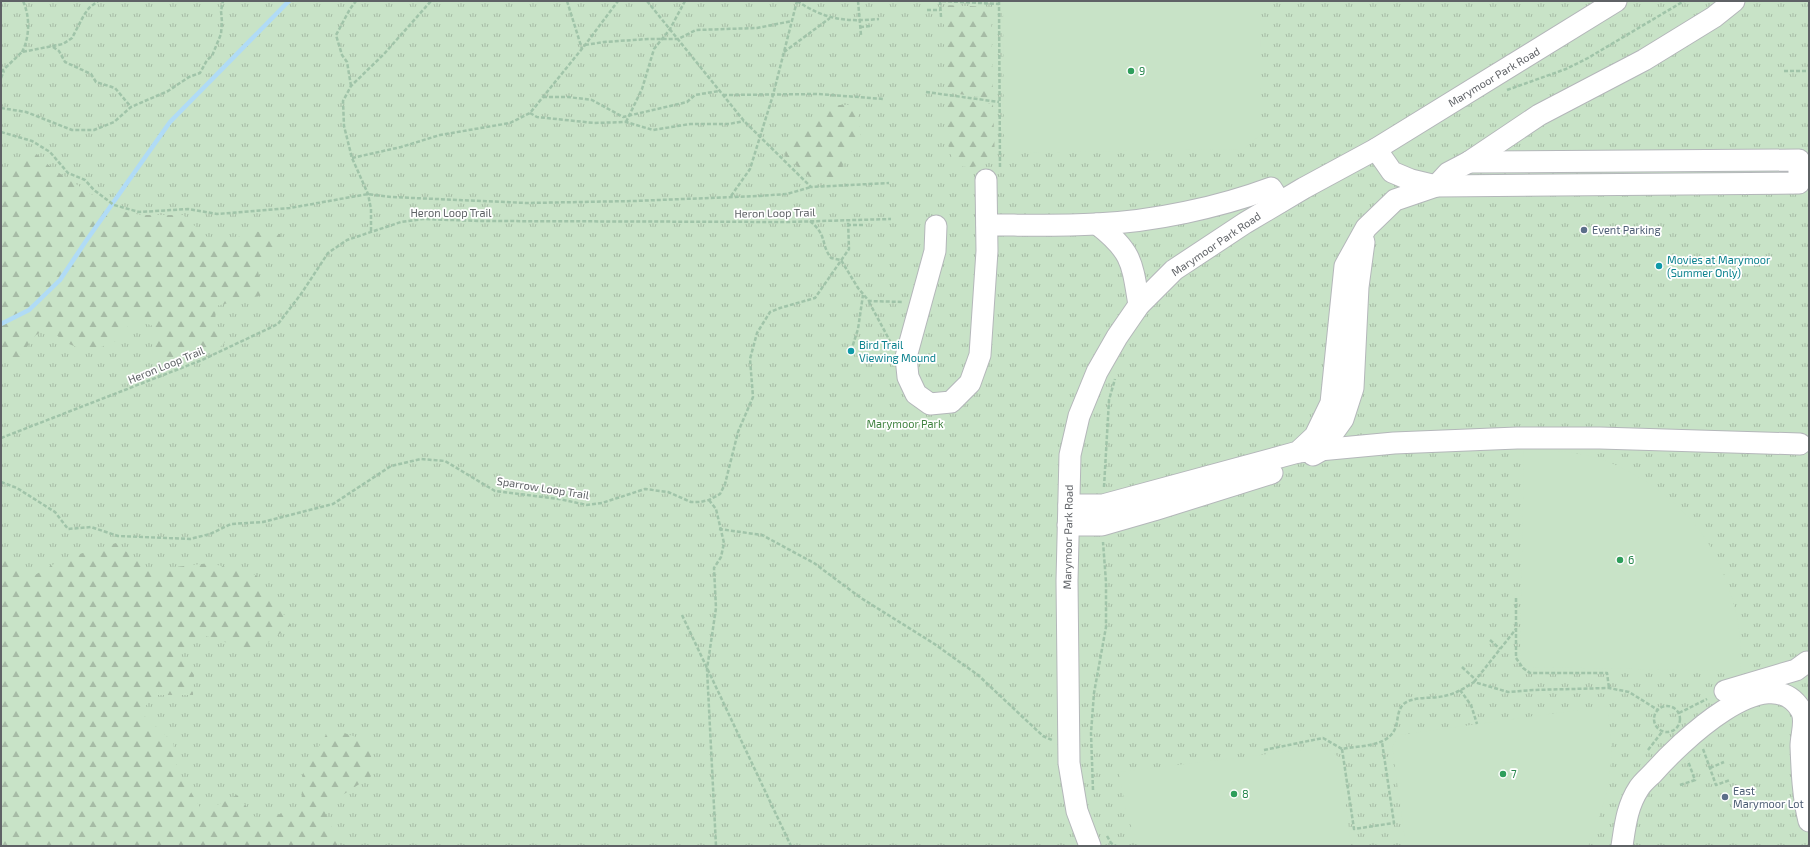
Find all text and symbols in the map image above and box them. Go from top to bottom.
street label: Marymoor Park Road [1445,44,1542,109]
place label: 9 [1139,64,1145,77]
marker: 9 [1126,66,1136,76]
street label: Heron Loop Trail [734,205,816,220]
street label: Heron Loop Trail [410,206,492,219]
street label: Marymoor Park Road [1169,209,1263,278]
place label: Event Parking [1592,223,1661,236]
marker: Event Parking [1579,225,1589,235]
place label: Movies at Marymoor (Summer Only) [1667,253,1771,279]
marker: Movies at Marymoor (Summer Only) [1654,261,1664,271]
place label: Bird Trail Viewing Mound [859,338,936,364]
street label: Heron Loop Trail [126,343,207,386]
marker: Bird Trail Viewing Mound [846,346,856,356]
park label: Marymoor Park [866,417,944,430]
street label: Sparrow Loop Trail [496,474,591,501]
street label: Marymoor Park Road [1060,484,1075,590]
place label: 6 [1628,553,1634,566]
marker: 6 [1615,555,1625,565]
place label: 7 [1511,767,1517,780]
marker: 7 [1498,769,1508,779]
place label: East Marymoor Lot [1733,784,1804,810]
place label: 8 [1242,787,1249,800]
marker: 8 [1229,789,1239,799]
marker: East Marymoor Lot [1720,792,1730,802]

